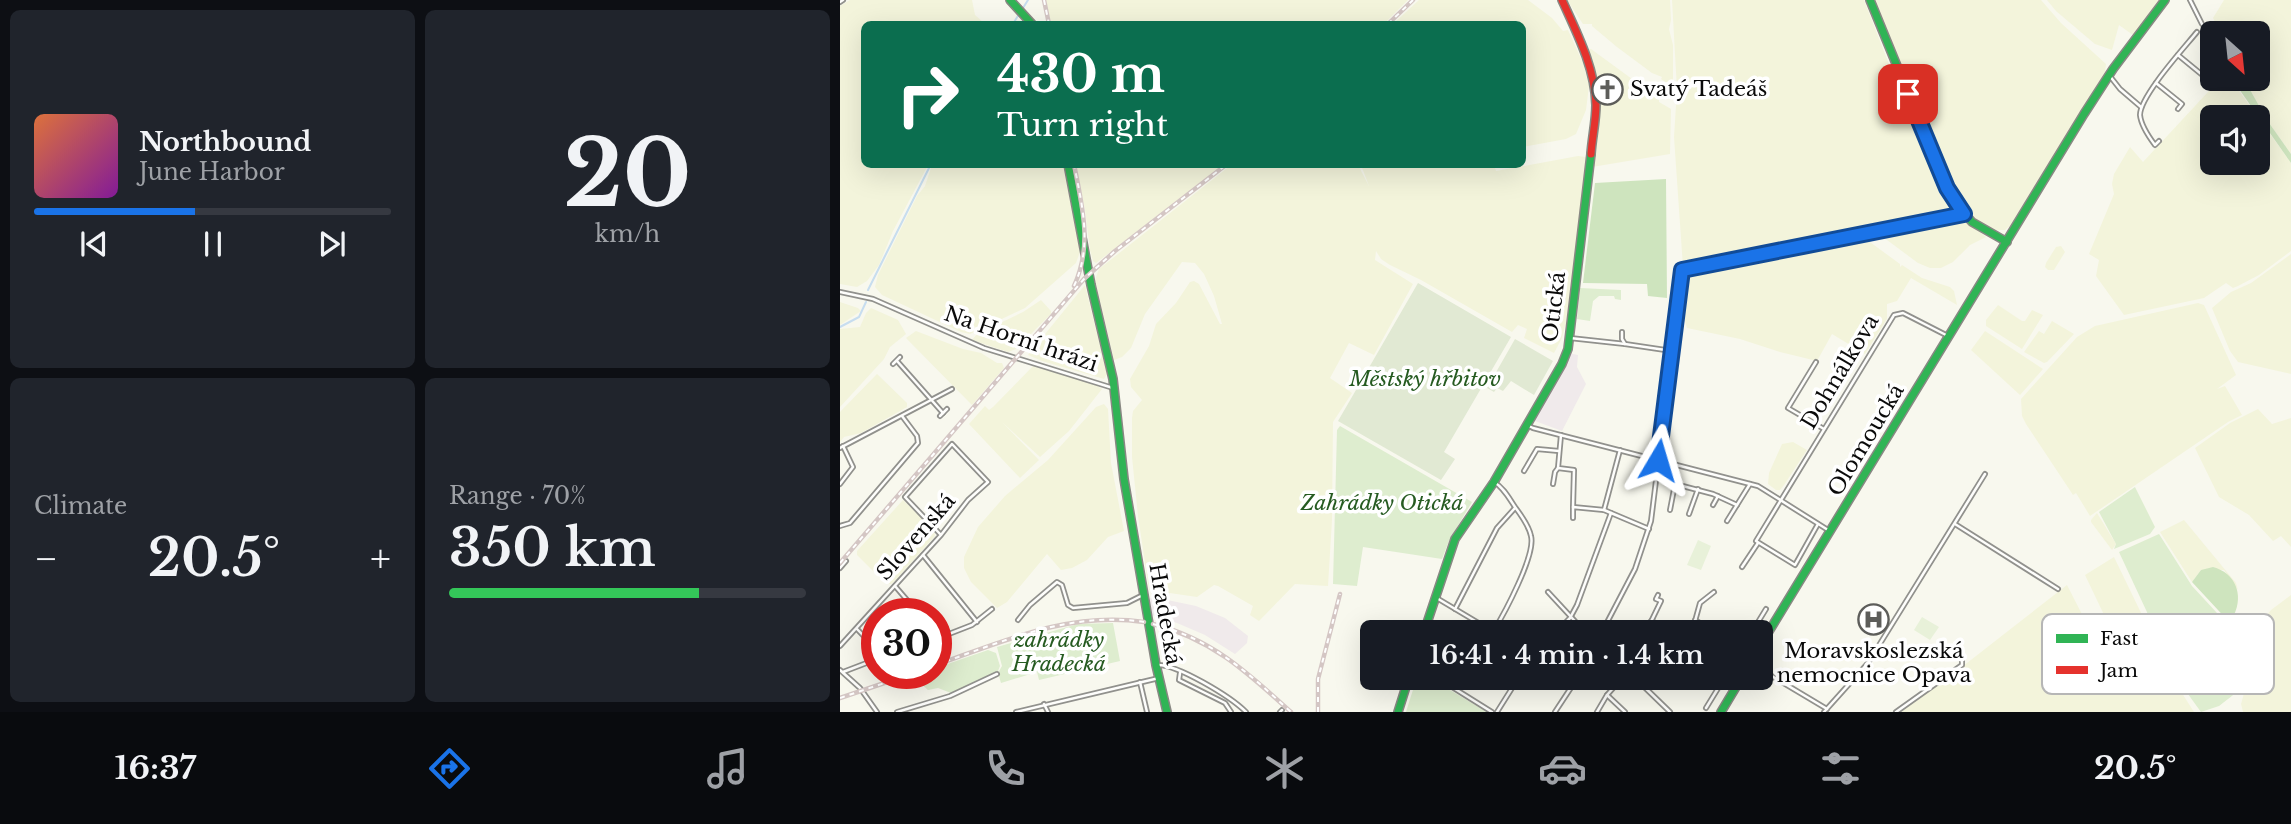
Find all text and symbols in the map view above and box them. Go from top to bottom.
north arrow [2200,21,2270,91]
map controls [2200,21,2270,175]
text: 430 m [997,44,1165,105]
icon: right [882,49,973,140]
pin [1878,64,1938,124]
church icon: Svatý Tadeáš [1590,72,1624,106]
icon: arrive [1889,75,1927,113]
place label: Svatý Tadeáš [1630,76,1767,102]
text: Turn right [997,105,1168,145]
button: sound [2200,105,2270,175]
text: 20 [564,118,691,231]
text: Northbound [139,126,311,158]
text: June Harbor [139,158,285,186]
text: km/h [595,220,660,248]
icon: previous [75,225,113,263]
icon: pause [194,225,232,263]
icon: next [313,225,351,263]
street label: Otická [1537,270,1571,344]
street label: Na Horní hrázi [941,301,1101,377]
street label: Dohnálkova [1796,310,1885,434]
park label: Městský hřbitov [1348,366,1501,392]
street label: Olomoucká [1822,379,1910,501]
position arrow [1621,423,1695,497]
text: Range · 70% [449,482,586,510]
street label: Slovenská [871,488,961,586]
park label: Zahrádky Otická [1299,490,1464,516]
text: Climate [34,492,127,520]
text: 350 km [449,516,656,580]
text: 20.5° [148,526,280,590]
text: − [34,535,58,582]
text: + [370,535,391,582]
street label: Hradecká [1143,561,1187,667]
speed limit sign: 30 [861,598,952,689]
hospital icon: Moravskoslezská nemocnice Opava [1857,602,1891,636]
legend [2042,614,2274,694]
park label: zahrádky Hradecká [1011,627,1106,677]
text: Fast [2100,627,2139,650]
place label: Moravskoslezská nemocnice Opava [1777,638,1972,688]
text: 16:41 · 4 min · 1.4 km [1429,639,1704,671]
text: Jam [2097,659,2138,682]
icon: directions [425,744,474,793]
icon: music [703,744,752,793]
icon: phone [981,744,1030,793]
icon: climate [1260,744,1309,793]
icon: car [1538,744,1587,793]
icon: filters [1816,744,1865,793]
text: 16:37 [115,748,196,788]
text: 20.5° [2094,748,2176,788]

